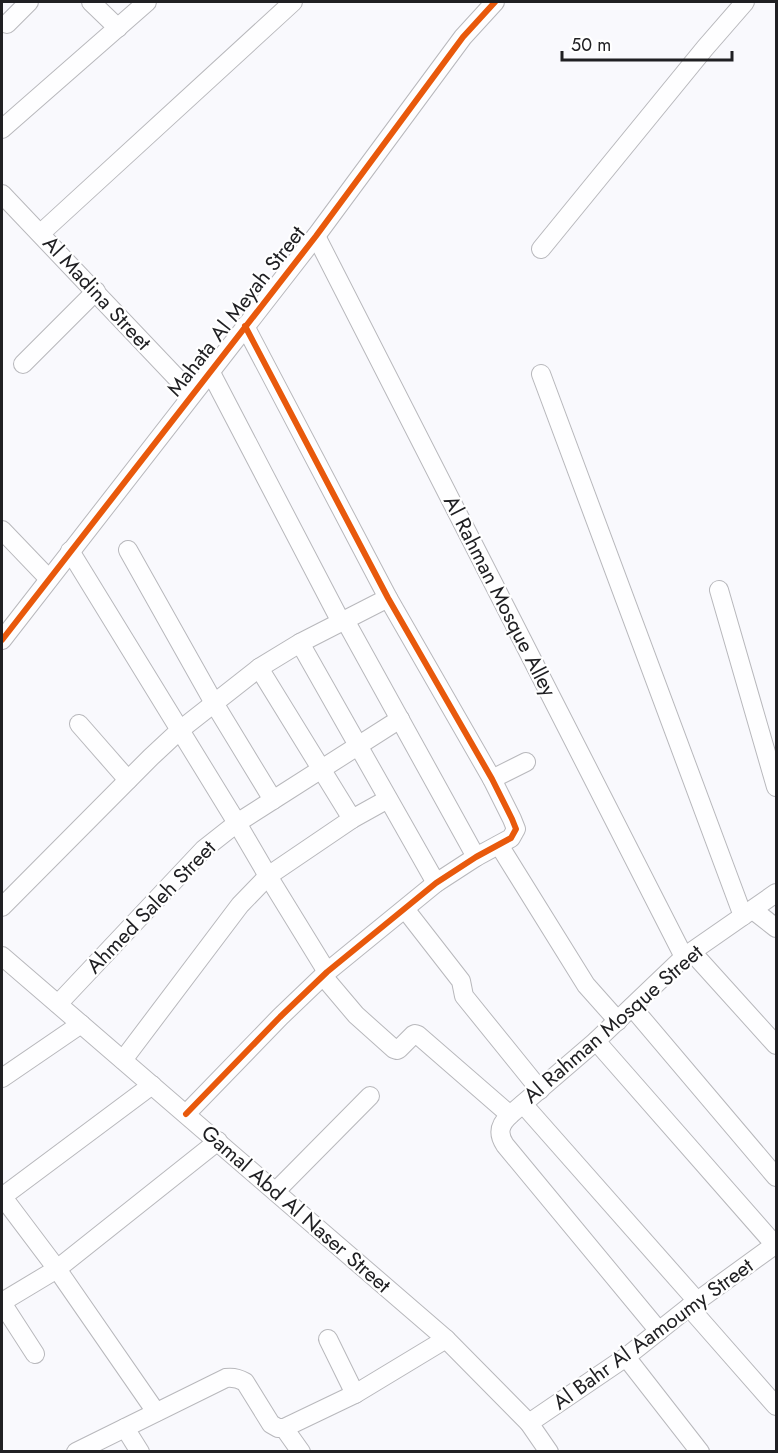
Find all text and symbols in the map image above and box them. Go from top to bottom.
scale bar [562,24,732,62]
text: 50 m [571,32,611,58]
street label: Mahata Al Meyah Street [160,219,312,403]
street label: Al Madina Street [36,229,158,357]
street label: Al Rahman Mosque Alley [436,490,564,702]
street label: Ahmed Saleh Street [79,834,223,980]
street label: Al Rahman Mosque Street [517,938,709,1110]
street label: Gamal Abd Al Naser Street [195,1118,397,1300]
street label: Al Bahr Al Aamoumy Street [547,1251,759,1417]

